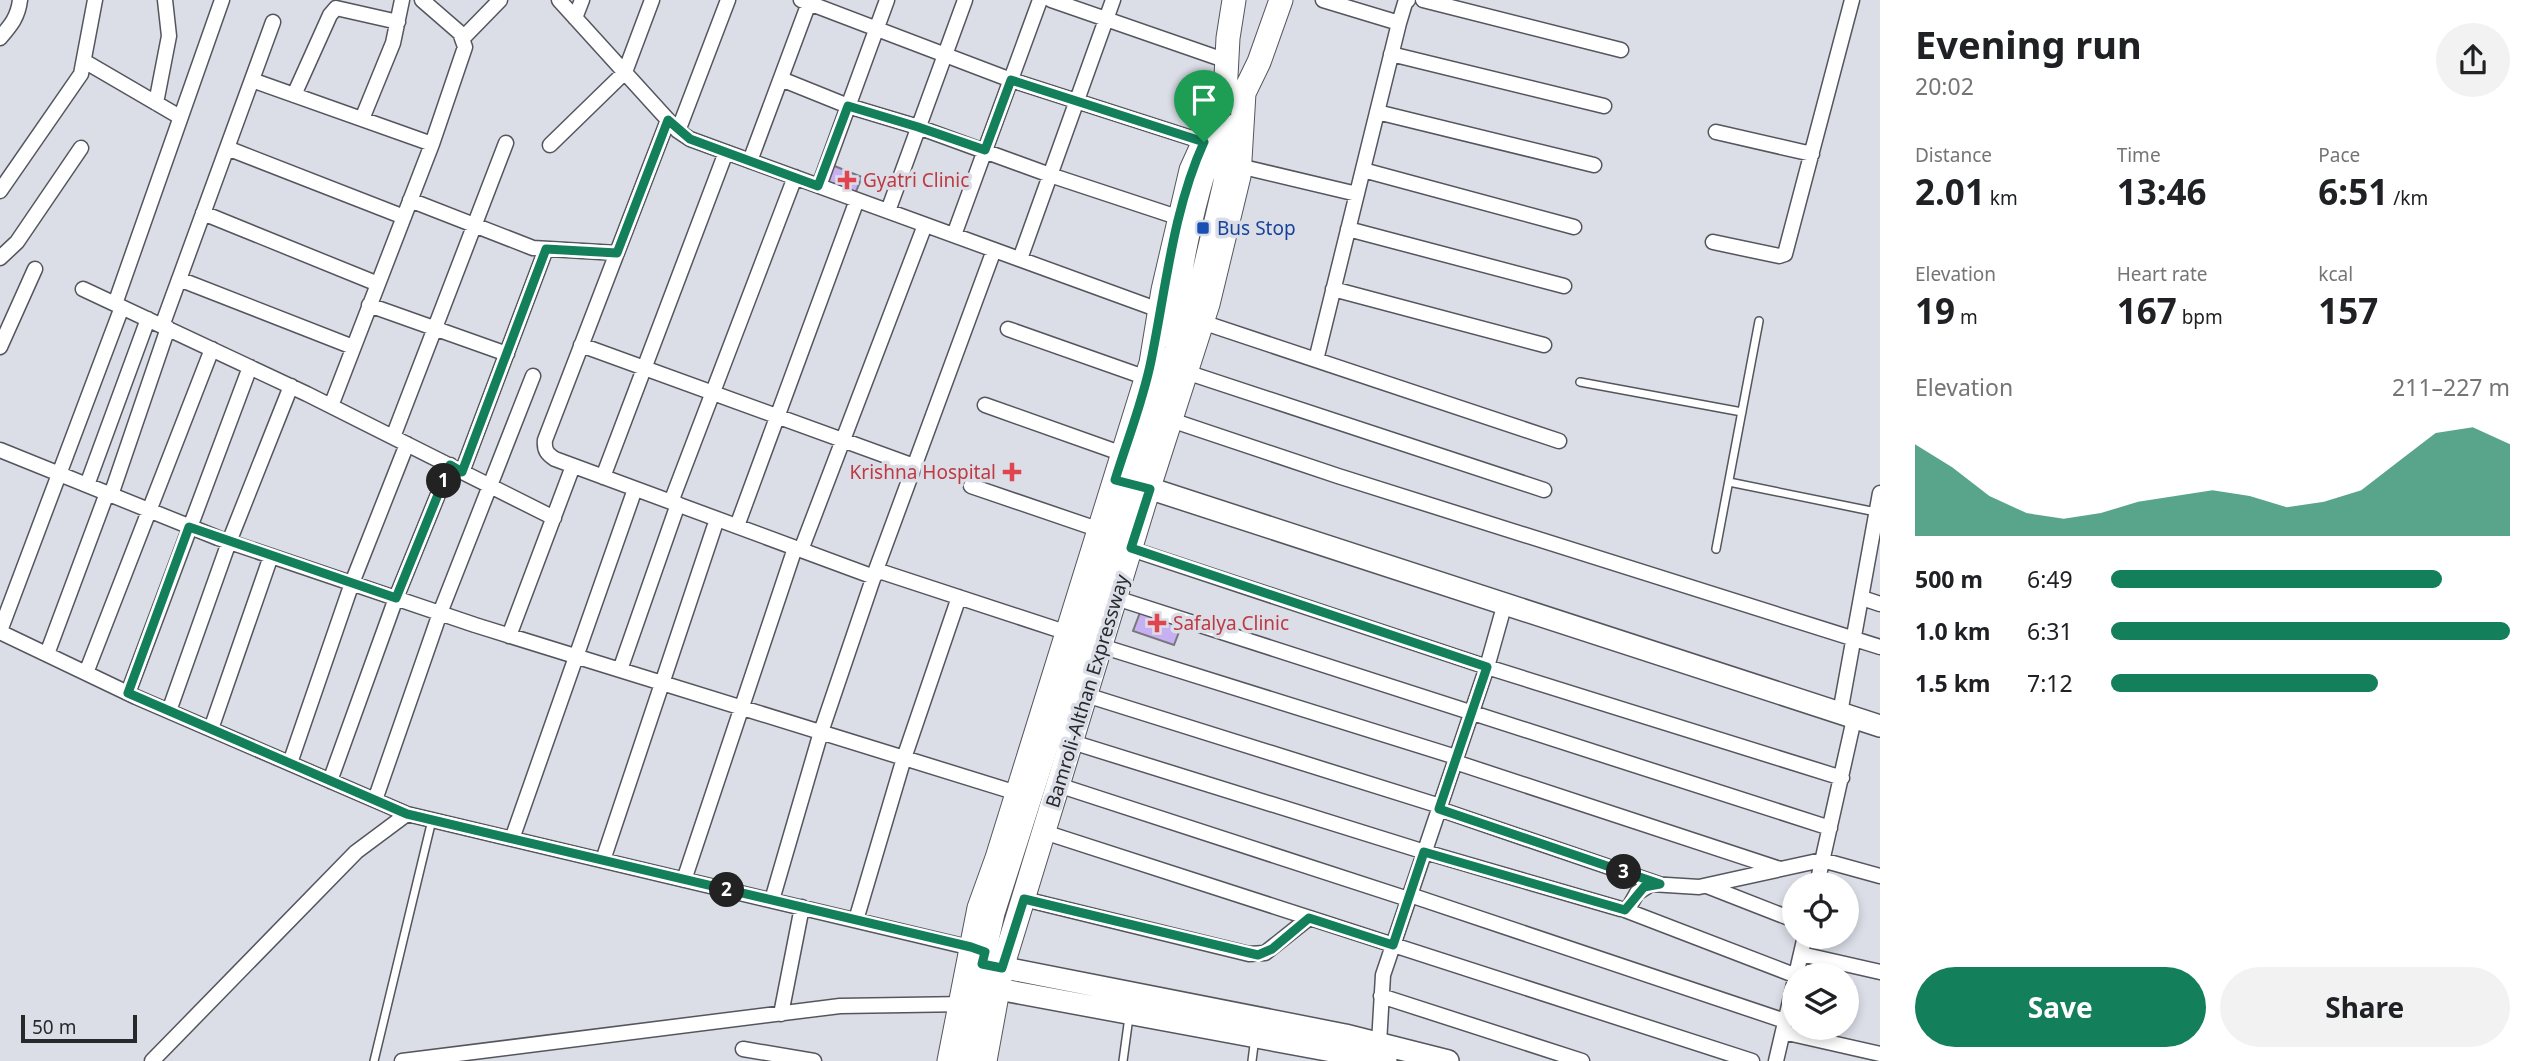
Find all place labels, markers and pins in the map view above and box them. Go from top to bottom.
pin [1174,70,1234,142]
place label: Gyatri Clinic [863,167,969,193]
marker: Gyatri Clinic [837,170,857,190]
place label: Bus Stop [1217,215,1296,241]
marker: Bus Stop [1195,220,1211,236]
place label: Krishna Hospital [850,459,996,485]
marker: Krishna Hospital [1002,462,1022,482]
pin: 1 [426,463,462,498]
place label: Safalya Clinic [1173,610,1289,636]
marker: Safalya Clinic [1147,613,1167,633]
pin: 3 [1606,854,1642,890]
pin: 2 [710,872,744,908]

